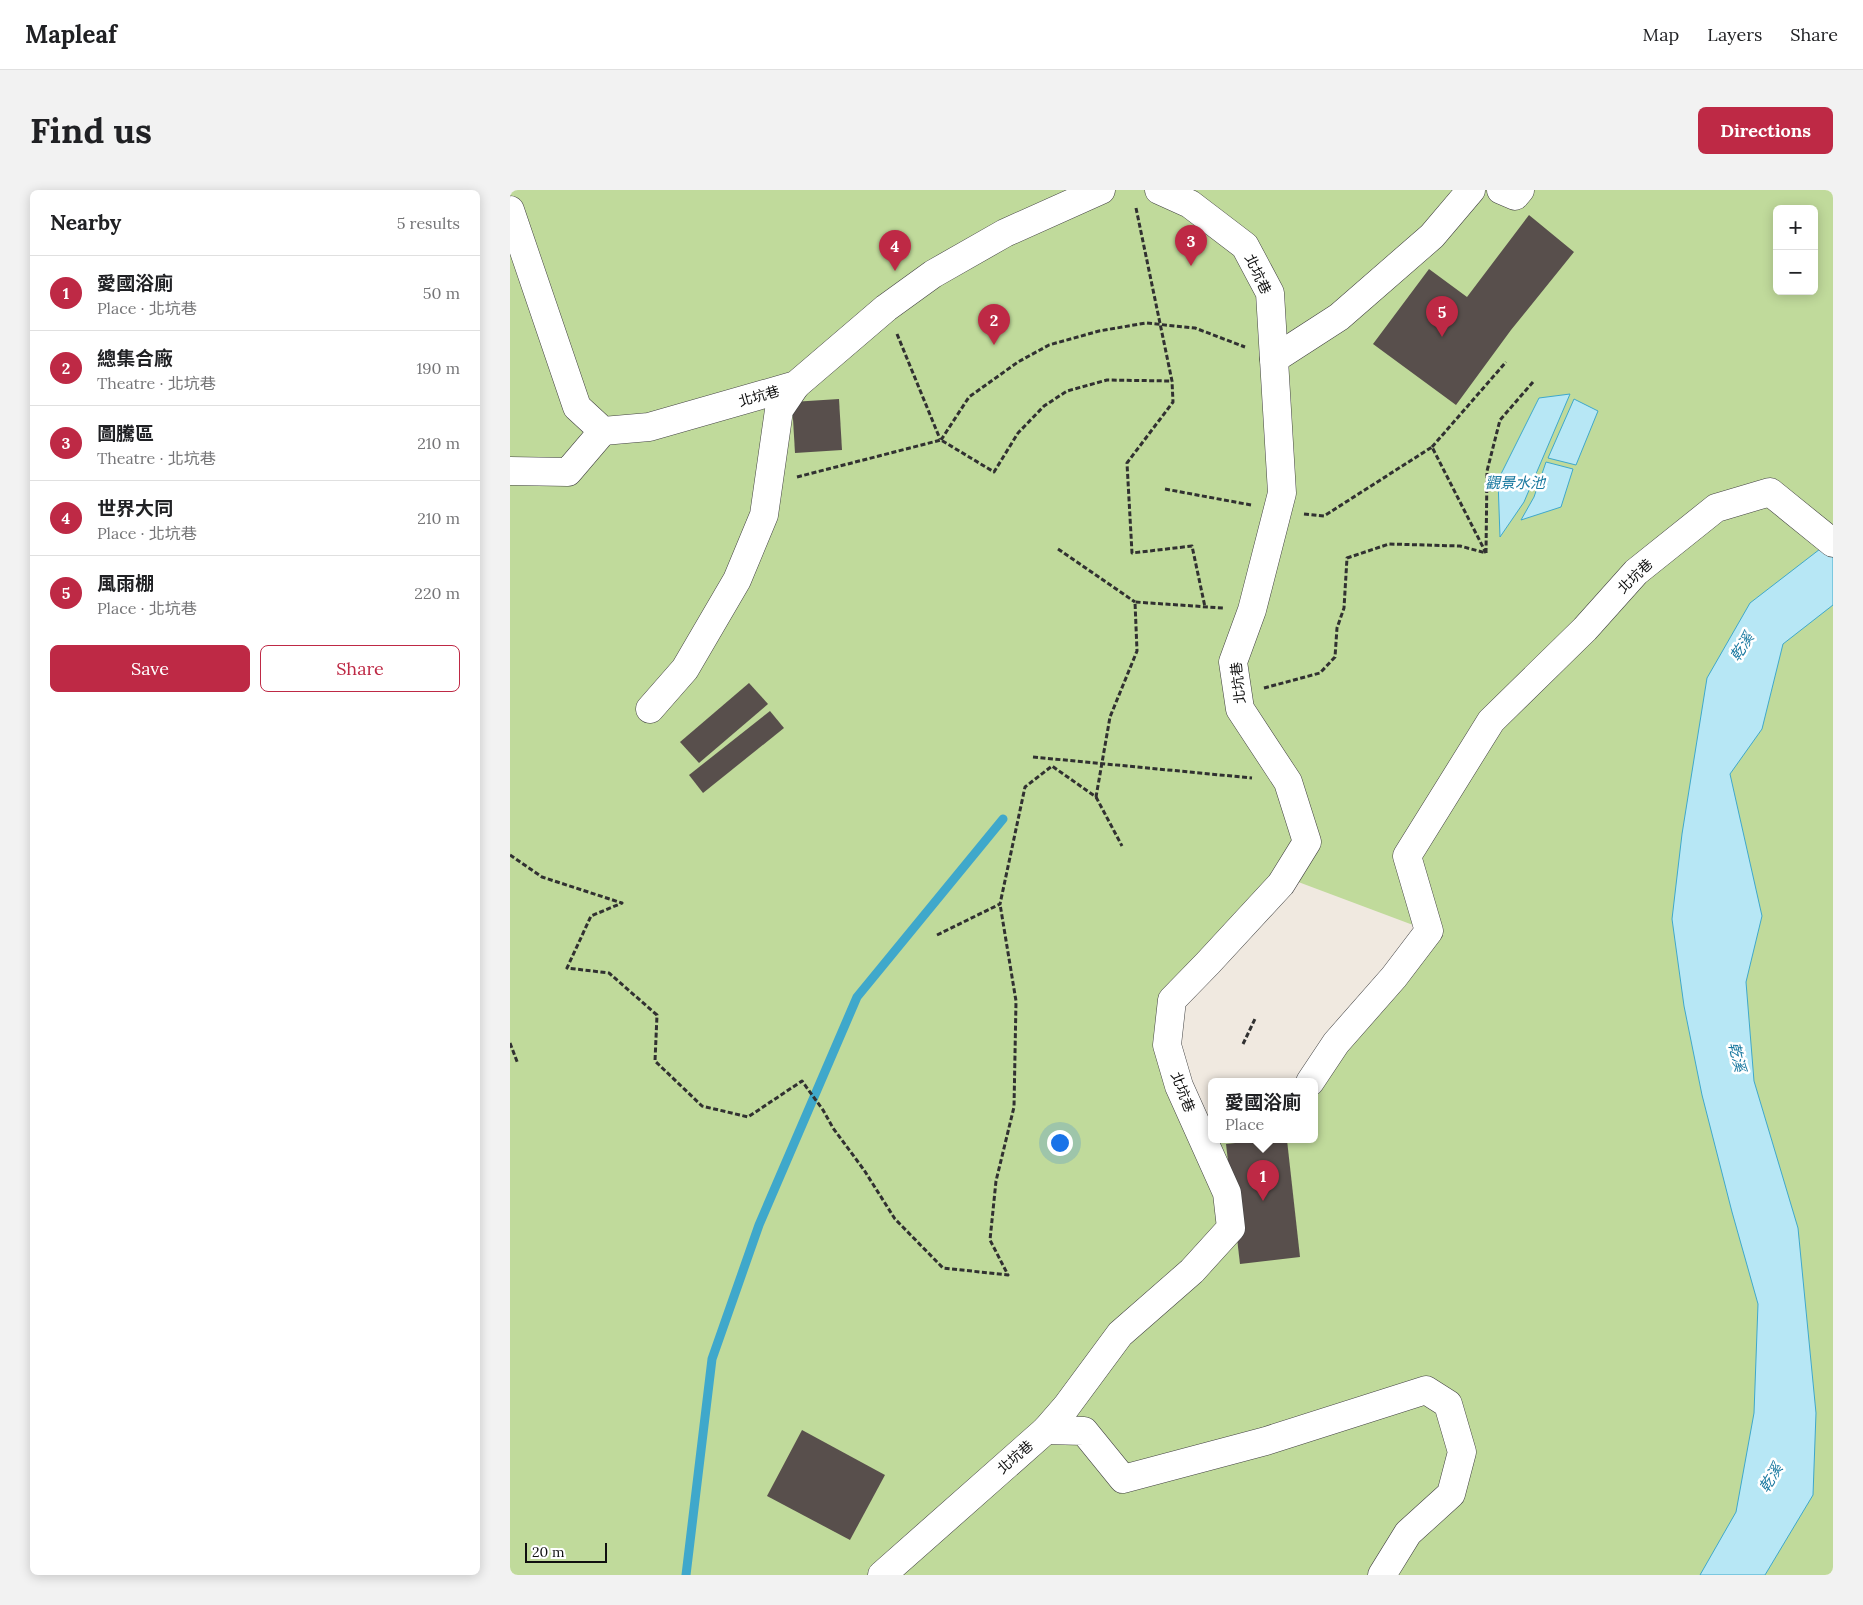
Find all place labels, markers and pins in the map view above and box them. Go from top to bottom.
pin: 3 [1175,225,1207,266]
pin: 4 [879,230,911,271]
pin: 5 [1426,296,1458,337]
pin: 2 [978,304,1010,345]
pin: 1 [1247,1160,1279,1201]

